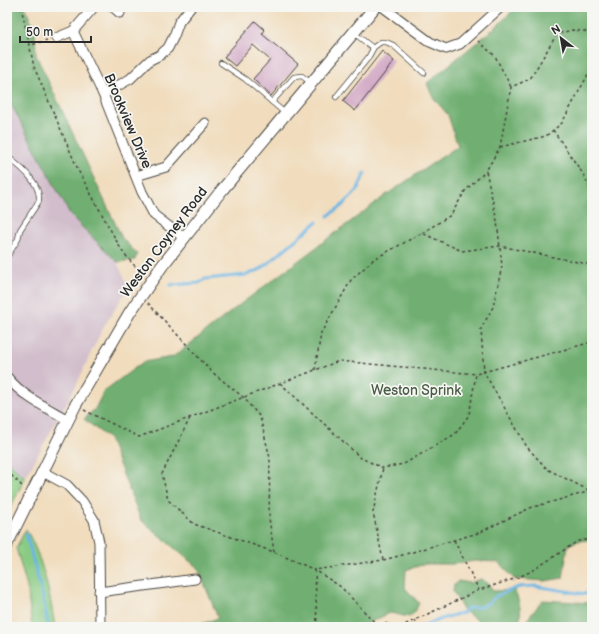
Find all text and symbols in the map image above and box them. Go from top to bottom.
scale bar [20,18,91,44]
north arrow [541,18,581,58]
text: N [549,22,563,38]
text: 50 m [26,25,53,40]
street label: Brookview Drive [100,71,156,171]
street label: Weston Coyney Road [117,183,211,301]
park label: Weston Sprink [371,382,461,399]

